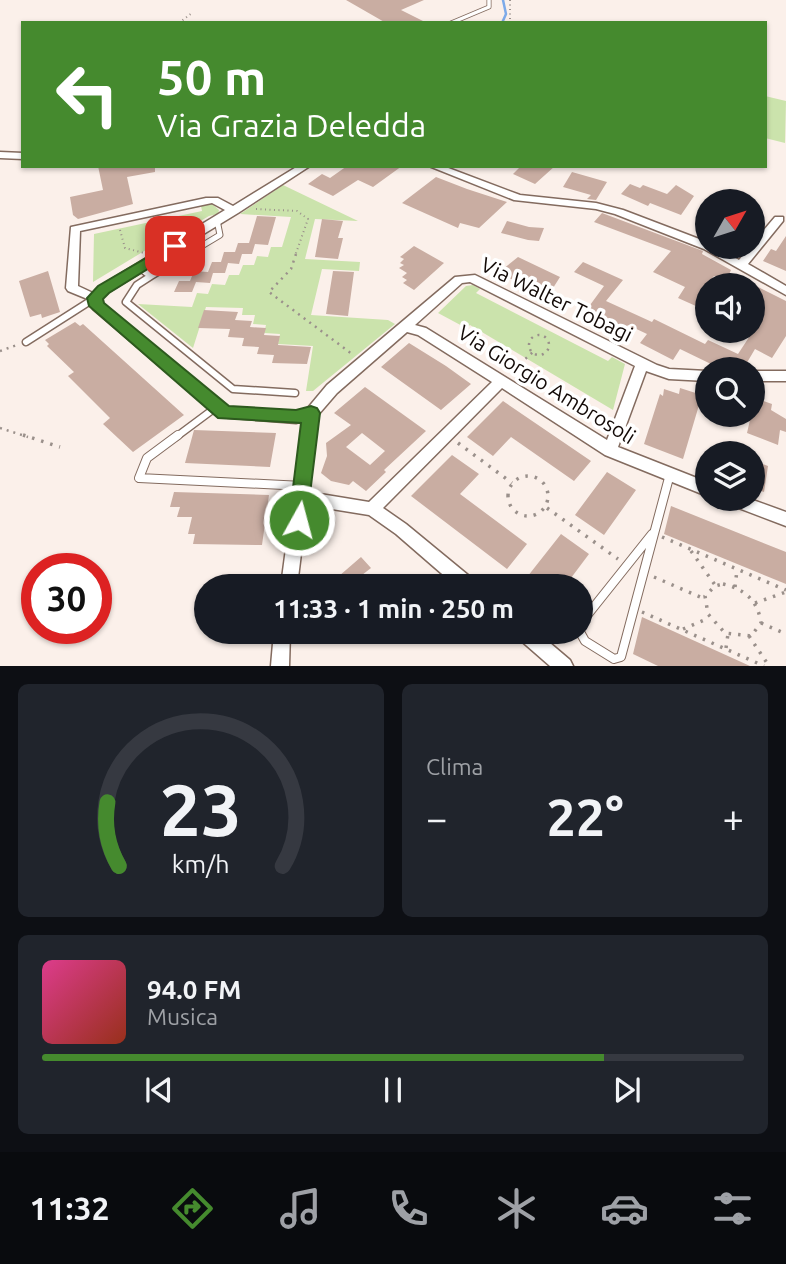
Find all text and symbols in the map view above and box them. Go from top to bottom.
icon: left [42,49,133,140]
text: 50 m [157,49,266,104]
text: Via Grazia Deledda [157,107,426,143]
north arrow [695,189,765,259]
map controls [695,189,765,511]
pin [145,216,205,276]
icon: arrive [156,227,194,265]
street label: Via Walter Tobagi [477,252,637,346]
button: sound [695,273,765,343]
street label: Via Giorgio Ambrosoli [454,320,640,448]
button: search [695,357,765,427]
button: layers [695,441,765,511]
position arrow [262,483,336,557]
speed limit sign: 30 [21,553,112,644]
text: 11:33 · 1 min · 250 m [273,594,514,623]
text: Clima [426,754,483,779]
text: 23 [160,769,242,851]
text: 22° [546,788,624,846]
text: − [426,797,447,839]
text: + [723,797,744,839]
text: km/h [172,850,230,878]
text: 94.0 FM [147,975,241,1004]
text: Musica [147,1004,218,1029]
icon: previous [140,1071,178,1109]
icon: pause [374,1071,412,1109]
icon: next [608,1071,646,1109]
icon: directions [168,1184,217,1233]
icon: music [276,1184,325,1233]
icon: phone [384,1184,433,1233]
icon: climate [492,1184,541,1233]
icon: car [600,1184,649,1233]
icon: filters [708,1184,757,1233]
text: 11:32 [29,1190,110,1226]

